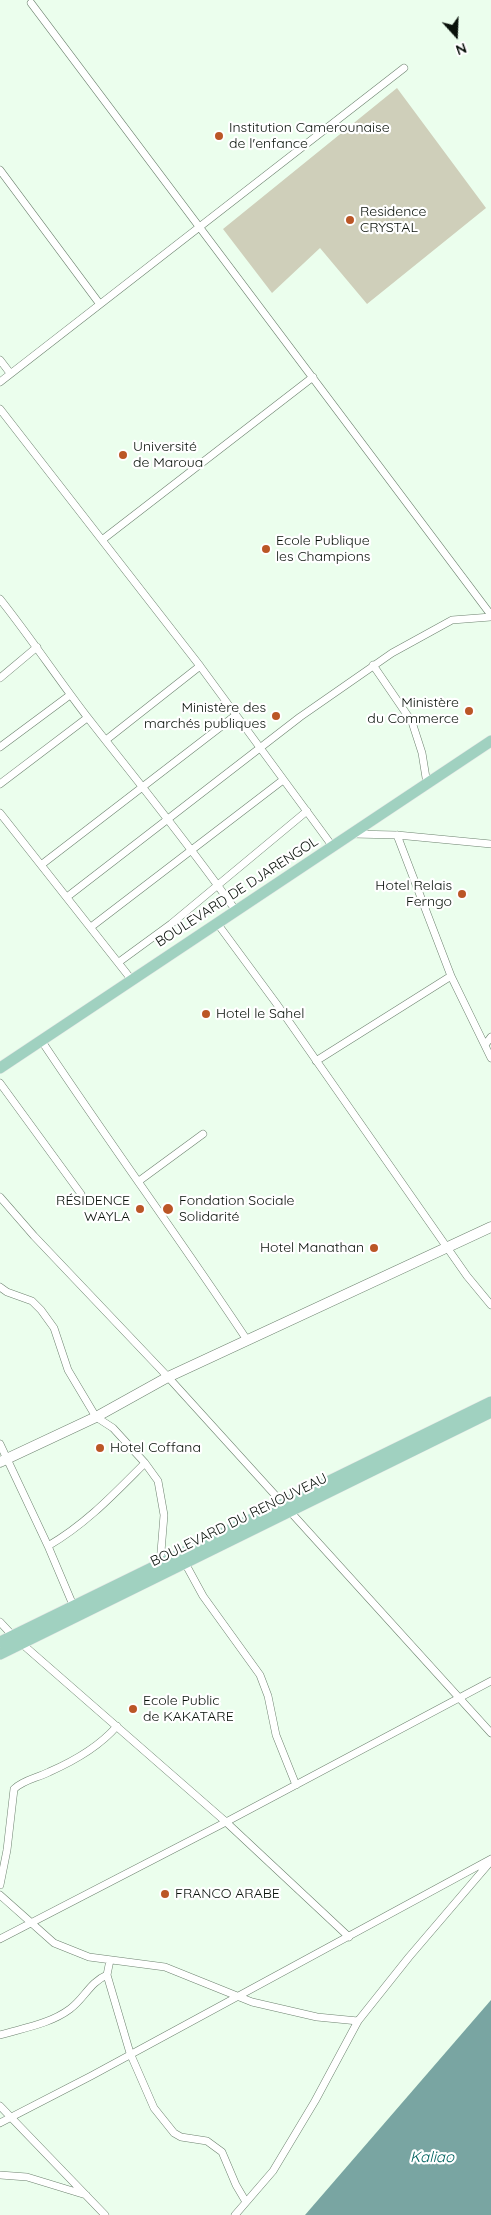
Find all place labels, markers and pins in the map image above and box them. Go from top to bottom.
place label: Institution Camerounaise de l'enfance [229,120,390,152]
marker: Institution Camerounaise de l'enfance [213,130,225,142]
place label: Residence CRYSTAL [360,204,426,236]
marker: Residence CRYSTAL [344,214,356,226]
place label: Université de Maroua [133,439,203,472]
marker: Université de Maroua [117,449,129,461]
place label: Ecole Publique les Champions [276,533,370,566]
marker: Ecole Publique les Champions [260,543,272,555]
place label: Ministère du Commerce [367,695,459,728]
place label: Ministère des marchés publiques [144,700,266,732]
marker: Ministère du Commerce [463,705,475,717]
marker: Ministère des marchés publiques [270,710,282,722]
place label: Hotel Relais Ferngo [375,878,452,910]
marker: Hotel Relais Ferngo [456,888,468,900]
place label: Hotel le Sahel [216,1006,304,1022]
marker: Hotel le Sahel [200,1008,212,1020]
place label: RÉSIDENCE WAYLA [56,1193,130,1226]
place label: Fondation Sociale Solidarité [179,1193,294,1226]
marker: Fondation Sociale Solidarité [161,1202,175,1216]
marker: RÉSIDENCE WAYLA [134,1203,146,1215]
place label: Hotel Manathan [260,1240,364,1256]
marker: Hotel Manathan [368,1242,380,1254]
place label: Hotel Coffana [110,1440,201,1456]
marker: Hotel Coffana [94,1442,106,1454]
place label: Ecole Public de KAKATARE [143,1693,234,1725]
marker: Ecole Public de KAKATARE [127,1703,139,1715]
place label: FRANCO ARABE [175,1886,280,1902]
marker: FRANCO ARABE [159,1888,171,1900]

